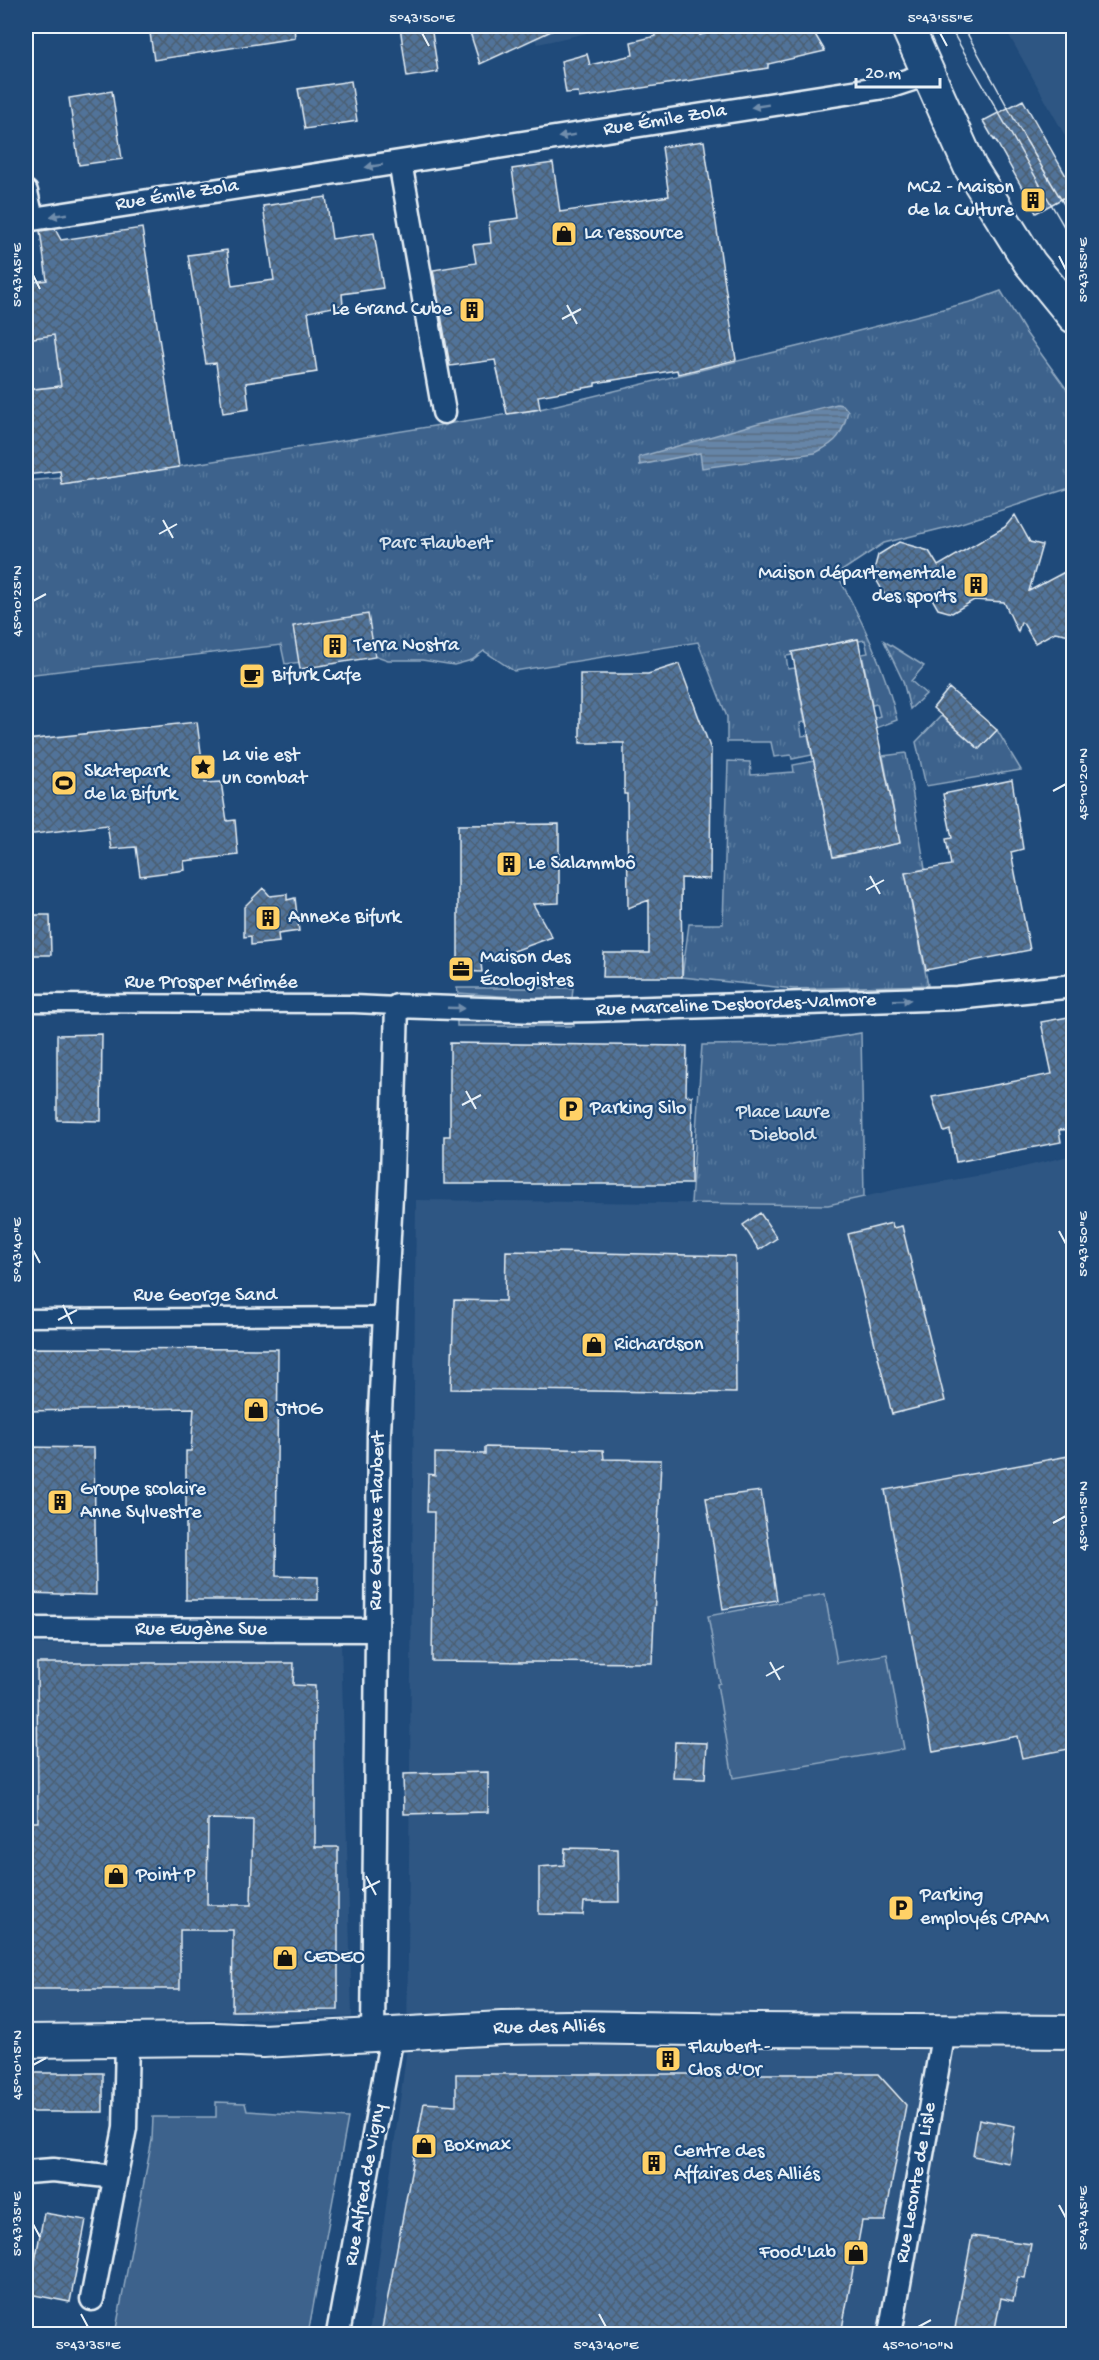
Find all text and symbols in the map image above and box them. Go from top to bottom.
text: 5°43'50"E [389,10,455,28]
text: 5°43'55"E [908,10,973,28]
scale bar [856,51,940,89]
text: 20 m [865,64,901,85]
street label: Rue Émile Zola [602,99,729,142]
one-way arrow [750,102,769,111]
one-way arrow [557,132,576,141]
one-way arrow [365,161,384,170]
street label: Rue Émile Zola [114,174,241,217]
place label: MC2 - Maison de la Culture [907,177,1015,223]
building icon: MC2 - Maison de la Culture [1018,185,1048,215]
one-way arrow [49,210,68,219]
shop icon: La ressource [549,219,579,249]
place label: La ressource [584,223,684,246]
text: 5°43'55"E [1075,237,1093,302]
text: 5°43'45"E [9,242,27,307]
building icon: Le Grand Cube [457,295,487,325]
place label: Le Grand Cube [332,299,453,322]
park label: Parc Flaubert [379,533,494,556]
place label: Maison départementale des sports [758,563,957,609]
text: 45°10'25"N [9,565,27,637]
building icon: Maison départementale des sports [961,570,991,600]
building icon: Terra Nostra [320,631,350,661]
place label: Terra Nostra [353,635,460,658]
cafe icon: Bifurk Cafe [237,661,267,691]
place label: Bifurk Cafe [271,665,362,688]
place label: La vie est un combat [222,745,309,791]
text: 45°10'20"N [1075,748,1093,820]
place icon: La vie est un combat [188,752,218,782]
place label: Skatepark de la Bifurk [84,761,179,807]
sports icon: Skatepark de la Bifurk [49,768,79,798]
building icon: Le Salammbô [494,849,524,879]
place label: Le Salammbô [528,853,636,876]
building icon: Annexe Bifurk [253,903,283,933]
place label: Annexe Bifurk [288,907,403,930]
place label: Maison des Écologistes [480,947,574,993]
office icon: Maison des Écologistes [446,954,476,984]
street label: Rue Prosper Mérimée [124,972,298,995]
street label: Rue Marceline Desbordes-Valmore [595,990,877,1022]
one-way arrow [893,995,912,1005]
one-way arrow [446,1003,465,1013]
parking icon: Parking Silo [556,1094,586,1124]
place label: Parking Silo [589,1098,686,1121]
park label: Place Laure Diebold [735,1102,830,1148]
text: 5°43'50"E [1075,1211,1093,1277]
text: 5°43'40"E [9,1217,27,1282]
street label: Rue George Sand [133,1285,279,1308]
shop icon: Richardson [579,1330,609,1360]
place label: Richardson [614,1334,704,1357]
shop icon: JHOG [241,1395,271,1425]
place label: JHOG [276,1399,324,1422]
street label: Rue Gustave Flaubert [365,1430,391,1611]
place label: Groupe scolaire Anne Sylvestre [80,1479,207,1525]
text: 45°10'15"N [1075,1481,1093,1551]
building icon: Groupe scolaire Anne Sylvestre [45,1487,75,1517]
street label: Rue Eugène Sue [135,1619,268,1642]
shop icon: Point P [101,1861,131,1891]
place label: Point P [135,1865,196,1888]
place label: Parking employés CPAM [919,1885,1049,1931]
parking icon: Parking employés CPAM [886,1893,916,1923]
shop icon: CEDEO [270,1943,300,1973]
place label: CEDEO [304,1947,365,1970]
street label: Rue des Alliés [493,2016,606,2040]
text: 45°10'15"N [9,2030,27,2100]
place label: Flaubert - Clos d'Or [687,2037,770,2083]
building icon: Flaubert - Clos d'Or [653,2044,683,2074]
street label: Rue Leconte de Lisle [892,2100,943,2265]
street label: Rue Alfred de Vigny [340,2102,392,2268]
shop icon: Boxmax [409,2131,439,2161]
place label: Boxmax [443,2135,511,2158]
place label: Centre des Affaires des Alliés [674,2141,820,2187]
building icon: Centre des Affaires des Alliés [639,2148,669,2178]
text: 5°43'45"E [1075,2185,1093,2250]
text: 5°43'35"E [9,2191,27,2256]
shop icon: Food'Lab [841,2238,871,2268]
place label: Food'Lab [758,2242,836,2265]
text: 5°43'35"E [56,2337,121,2355]
text: 5°43'40"E [574,2337,639,2355]
text: 45°10'10"N [883,2337,954,2355]

